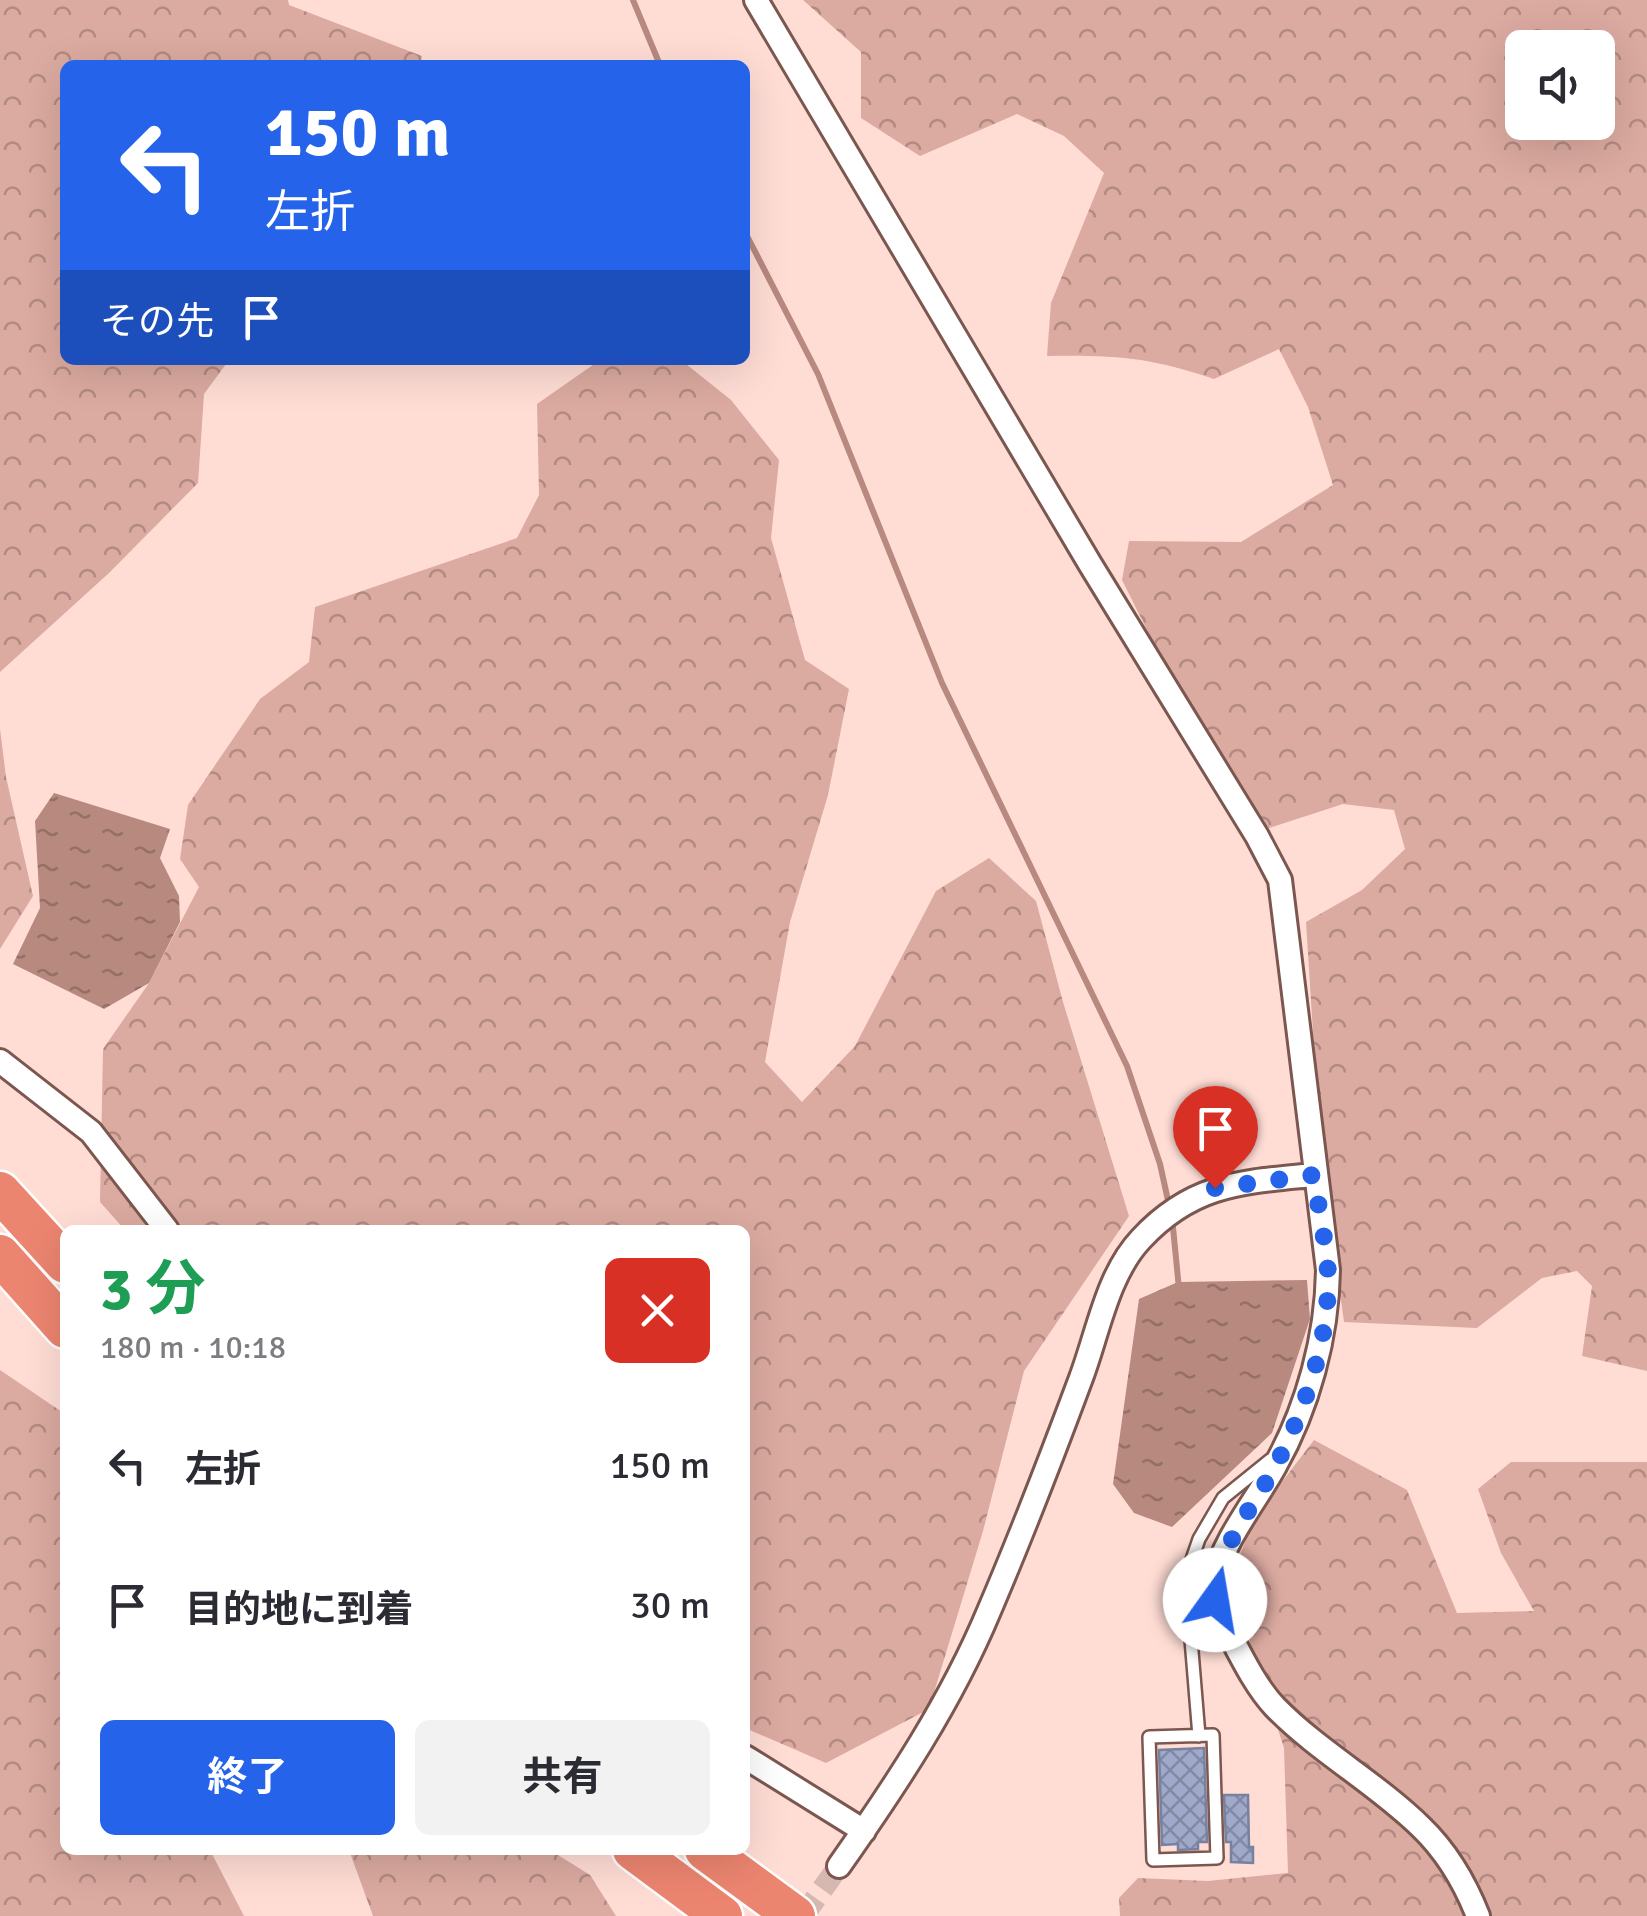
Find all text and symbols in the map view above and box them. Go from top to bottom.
map controls [1505,30,1615,140]
button: sound [1505,30,1615,140]
text: 150 m [265,89,450,175]
icon: left [100,100,230,230]
text: 左折 [265,185,355,240]
icon: arrive [234,290,289,345]
text: その先 [100,298,214,345]
pin [1173,1086,1258,1189]
icon: arrive [1188,1101,1243,1156]
text: 3 分 [100,1253,206,1327]
button: close [605,1258,710,1363]
text: 180 m · 10:18 [100,1328,286,1367]
icon: left [100,1438,155,1493]
text: 150 m [610,1442,710,1489]
text: 左折 [185,1446,261,1493]
position arrow [1163,1548,1267,1652]
icon: arrive [100,1578,155,1633]
text: 30 m [630,1582,710,1629]
text: 目的地に到着 [185,1586,413,1633]
button: 終了 [100,1720,395,1835]
button: 共有 [415,1720,710,1835]

